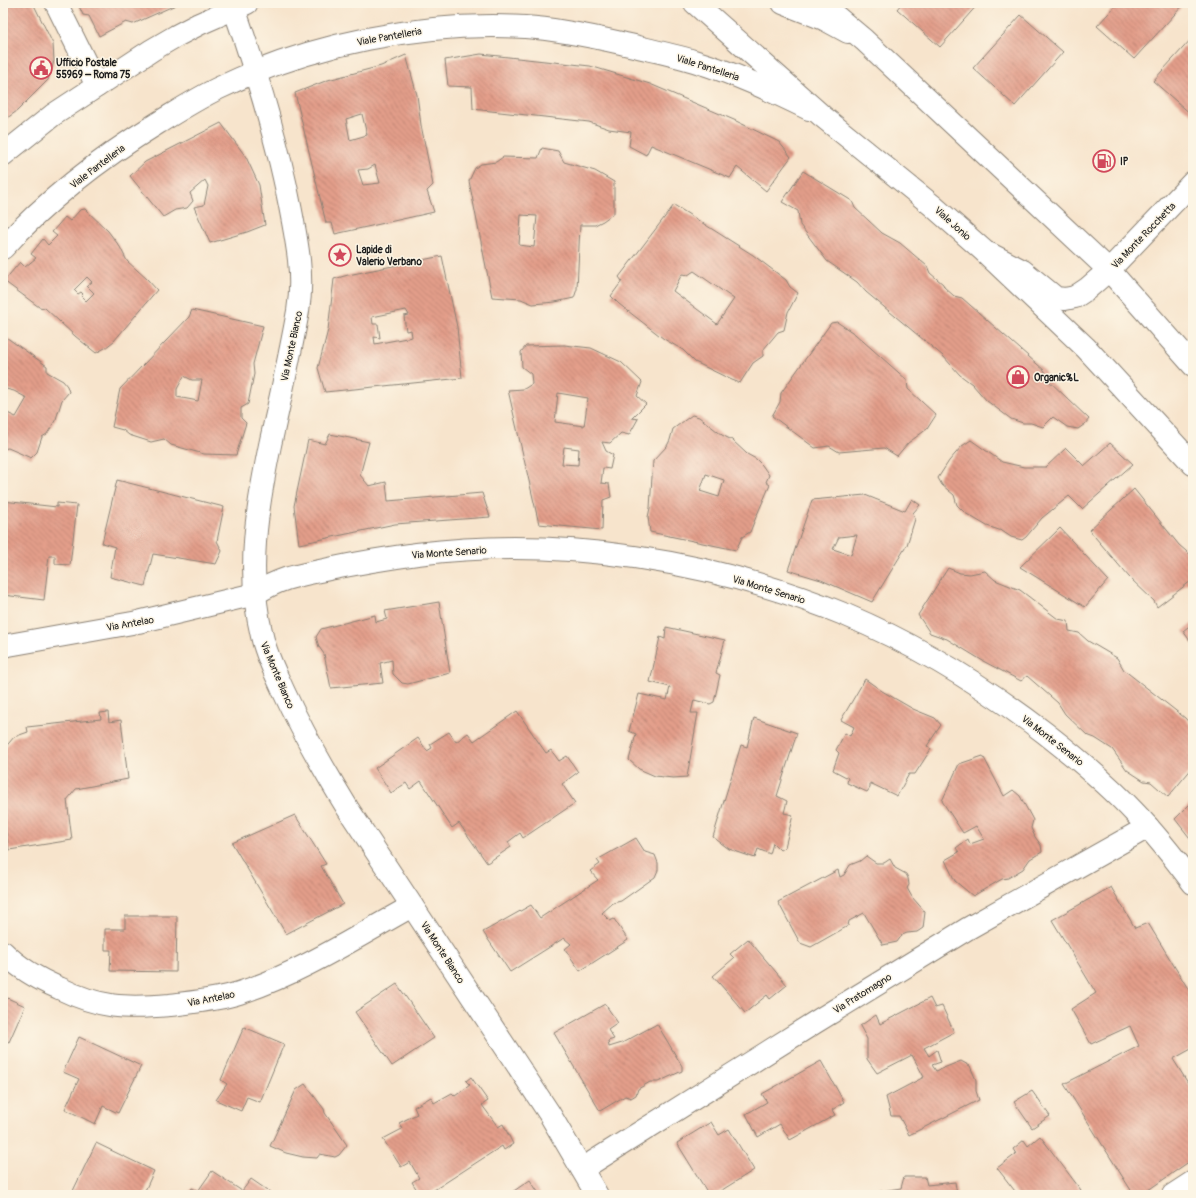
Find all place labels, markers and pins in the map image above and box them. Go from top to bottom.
public building icon: Ufficio Postale 55969 – Roma 75 [28,55,54,81]
place label: Ufficio Postale 55969 – Roma 75 [56,57,131,81]
fuel station icon: IP [1091,148,1117,174]
place label: IP [1120,156,1129,168]
place icon: Lapide di Valerio Verbano [327,242,353,268]
place label: Lapide di Valerio Verbano [356,244,422,268]
shop icon: Organic%L [1005,364,1031,390]
place label: Organic%L [1034,372,1079,384]

